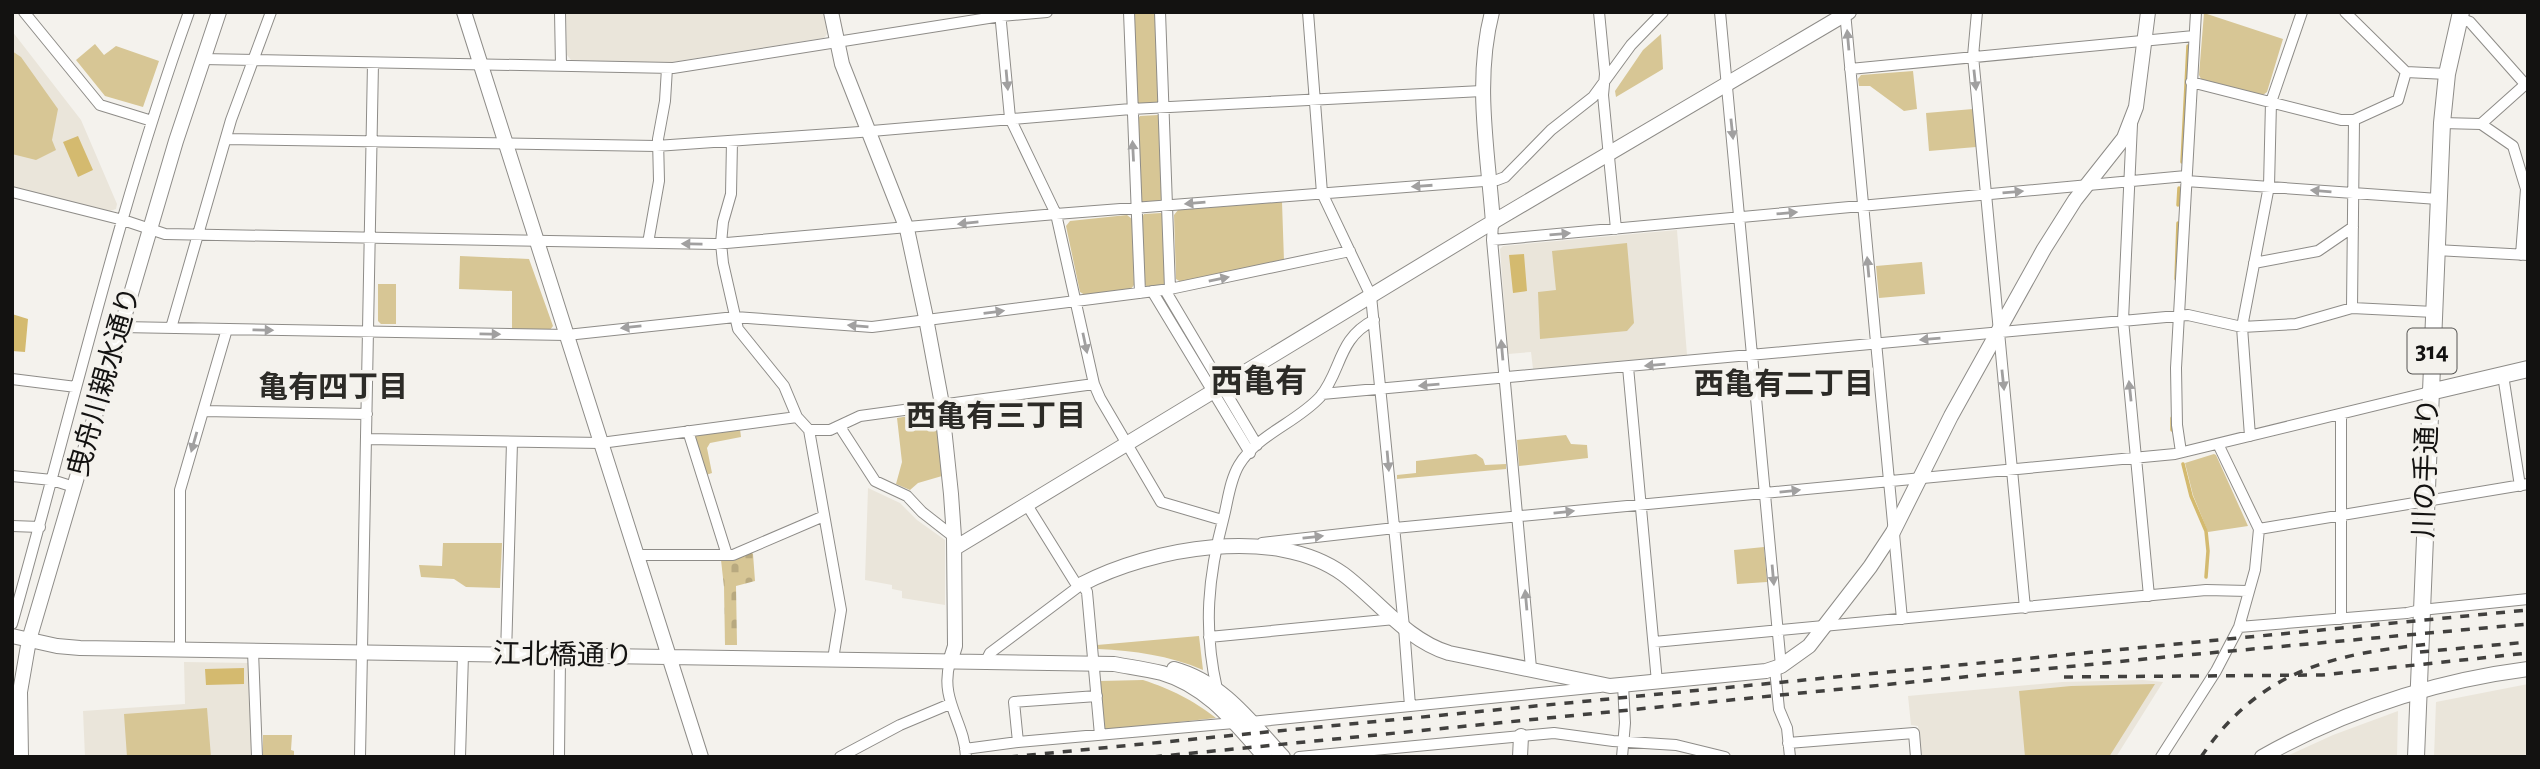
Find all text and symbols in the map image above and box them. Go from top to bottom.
one-way arrow [1842,29,1853,51]
one-way arrow [1002,69,1013,91]
one-way arrow [1970,69,1981,91]
one-way arrow [1727,118,1738,140]
one-way arrow [1128,140,1139,162]
one-way arrow [1410,181,1432,192]
one-way arrow [2310,185,2332,196]
one-way arrow [2002,186,2024,197]
one-way arrow [1183,198,1205,209]
one-way arrow [1776,208,1798,219]
one-way arrow [957,218,979,229]
one-way arrow [1549,228,1571,239]
one-way arrow [681,238,703,249]
one-way arrow [1862,256,1873,278]
one-way arrow [1208,274,1230,285]
street label: 曳舟川親水通り [63,283,145,480]
one-way arrow [983,306,1005,317]
one-way arrow [847,320,869,331]
one-way arrow [620,322,642,333]
one-way arrow [252,324,274,336]
road number: 314 [2408,328,2456,374]
one-way arrow [479,329,501,340]
one-way arrow [1079,332,1090,354]
one-way arrow [1919,333,1941,344]
one-way arrow [1496,338,1507,360]
one-way arrow [1644,360,1666,371]
district label: 西亀有 [1211,364,1307,398]
district label: 西亀有二丁目 [1694,368,1874,400]
one-way arrow [1998,369,2009,391]
district label: 亀有四丁目 [258,371,408,403]
one-way arrow [2124,379,2135,401]
one-way arrow [1417,380,1439,391]
street label: 川の手通り [2409,397,2443,538]
district label: 西亀有三丁目 [906,400,1086,432]
one-way arrow [189,432,199,453]
one-way arrow [1383,451,1394,473]
one-way arrow [1779,485,1801,496]
one-way arrow [1553,507,1575,518]
one-way arrow [1302,532,1324,543]
one-way arrow [1767,564,1778,586]
one-way arrow [1520,589,1531,611]
street label: 江北橋通り [493,639,633,671]

